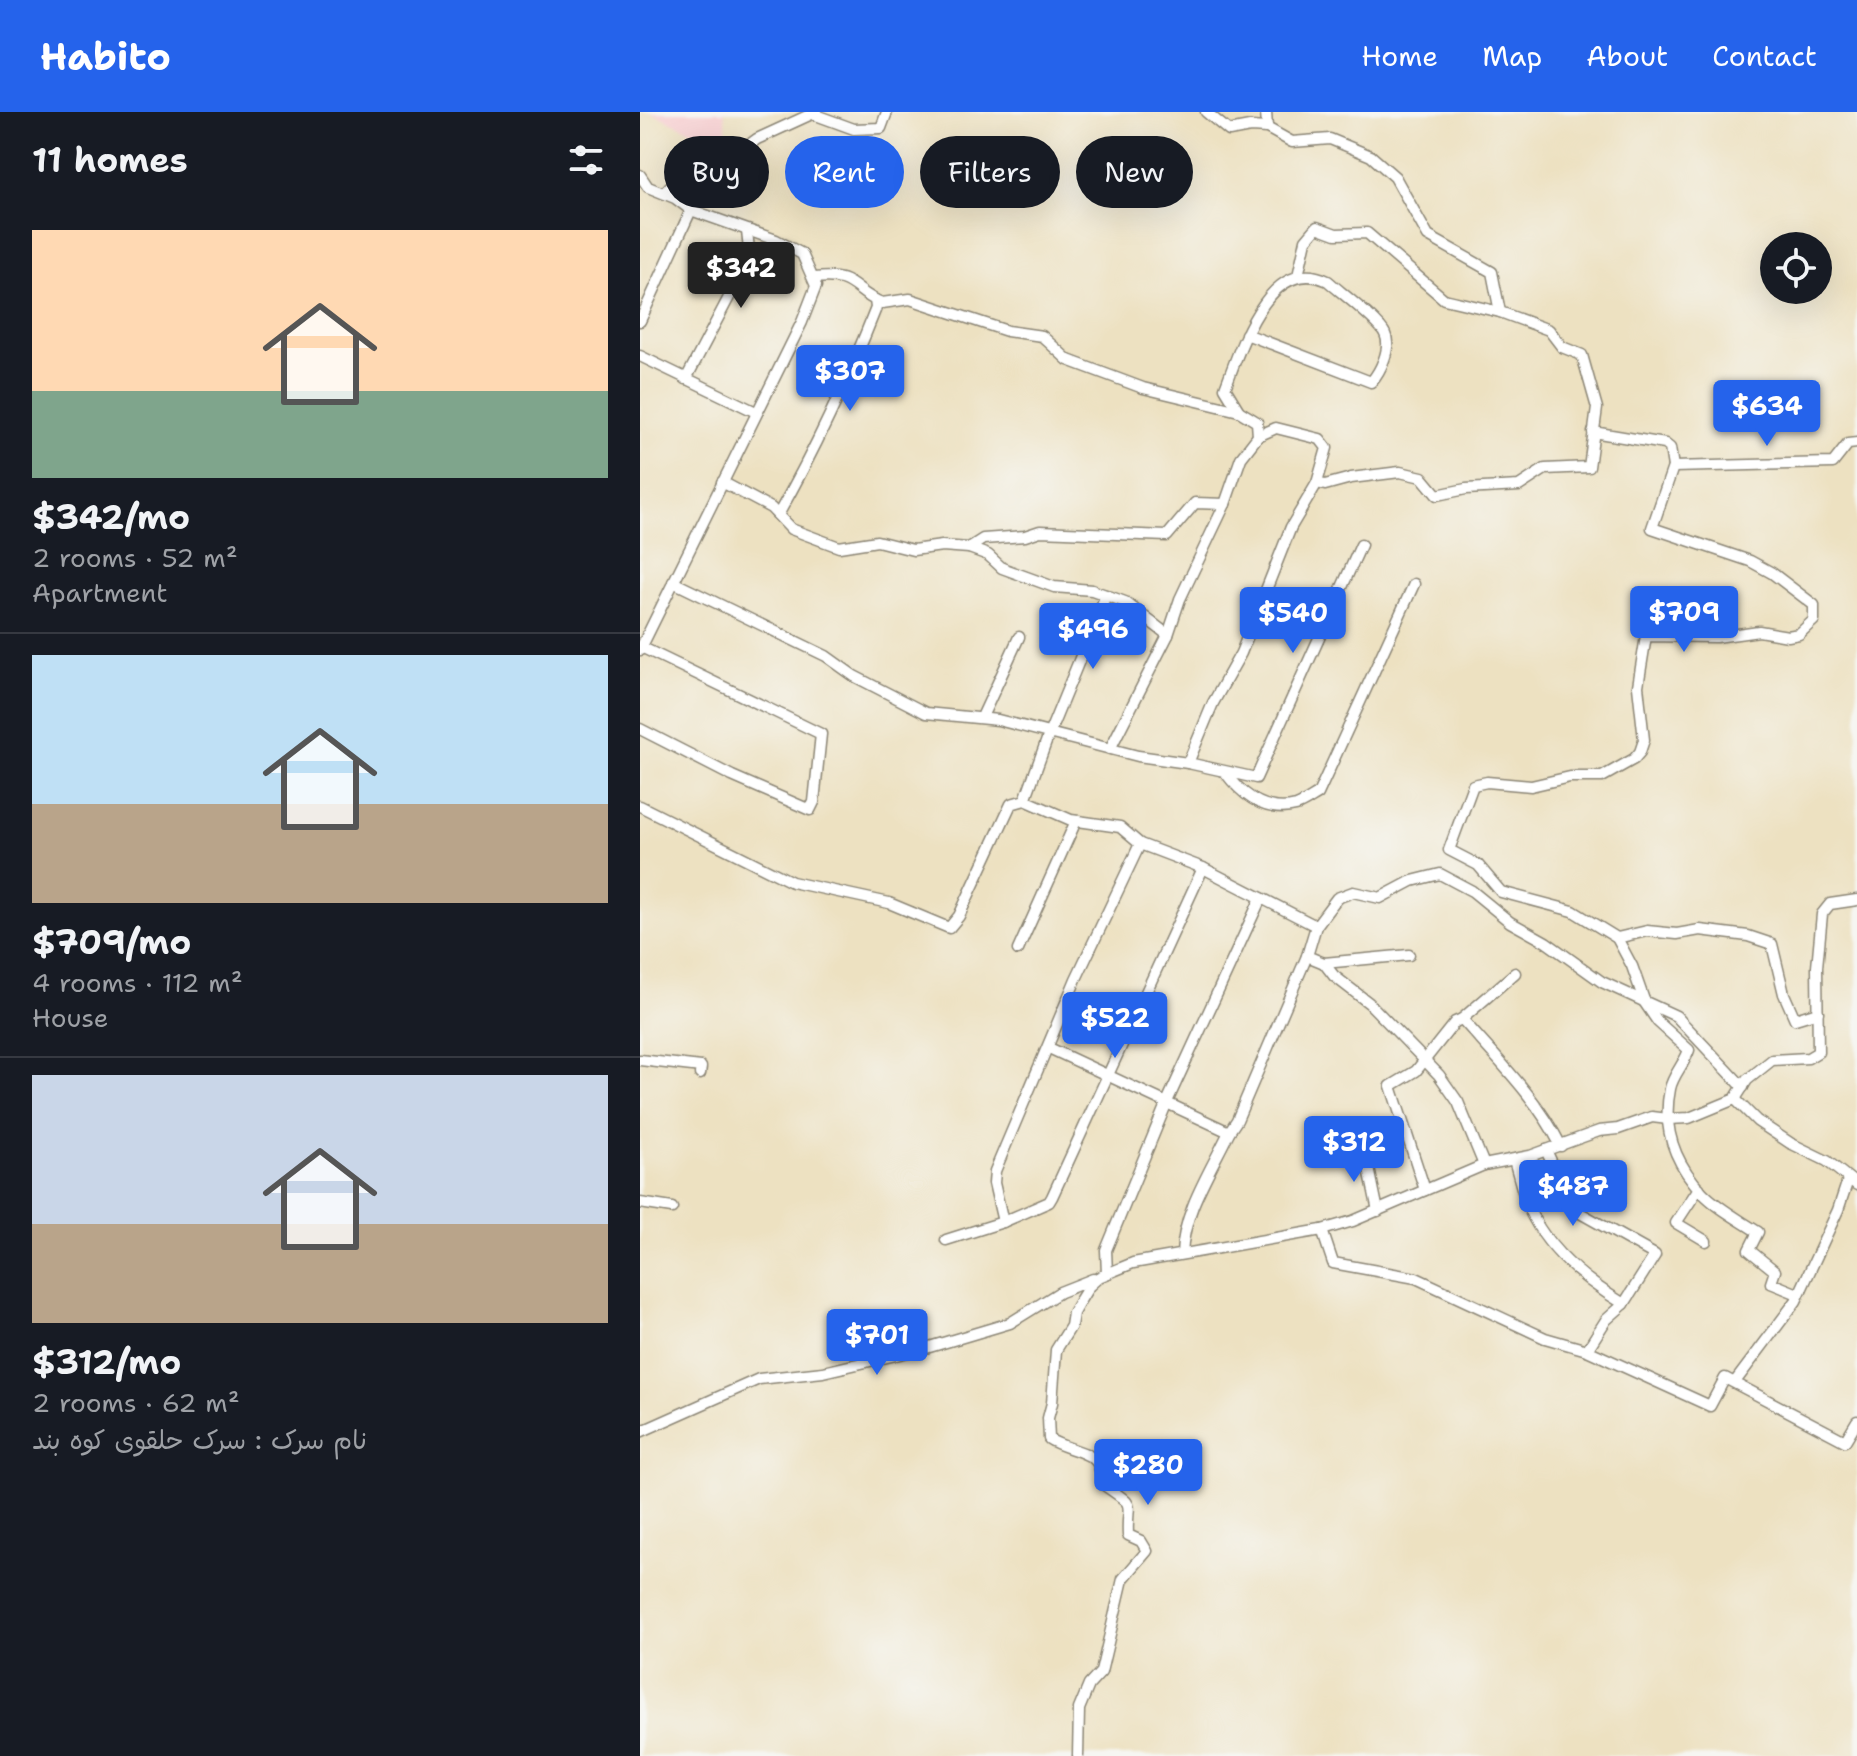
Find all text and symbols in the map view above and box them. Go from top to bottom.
text: Habito [40,31,171,82]
text: Home [1361,37,1438,75]
text: Map [1482,37,1542,75]
text: About [1586,37,1668,75]
text: Contact [1712,37,1817,75]
chip: Buy [664,136,769,208]
chip: Rent [785,136,904,208]
chip: Filters [920,136,1060,208]
chip: New [1076,136,1193,208]
text: 11 homes [32,137,188,183]
icon: filters [564,138,608,182]
map controls [1760,232,1832,304]
button: locate [1760,232,1832,304]
pin: $342 [694,242,788,310]
text: $342 [706,250,776,285]
icon: home [248,282,392,426]
pin: $307 [803,345,897,413]
text: $307 [814,353,886,388]
pin: $634 [1720,380,1814,448]
text: $634 [1731,388,1803,423]
text: $342/mo [32,494,190,540]
text: 2 rooms · 52 m² [32,540,238,575]
text: Apartment [32,575,168,610]
pin: $709 [1637,586,1731,654]
pin: $540 [1246,587,1340,655]
text: $709 [1648,594,1720,629]
text: $540 [1258,595,1328,630]
pin: $496 [1046,603,1140,671]
text: $496 [1057,611,1129,646]
icon: home [248,707,392,851]
text: $709/mo [32,919,191,965]
text: 4 rooms · 112 m² [32,965,243,1000]
pin: $522 [1068,992,1162,1060]
text: House [32,1000,108,1035]
text: $522 [1080,1000,1150,1035]
pin: $312 [1307,1116,1401,1184]
text: $312 [1322,1124,1386,1159]
icon: home [248,1127,392,1271]
pin: $487 [1526,1160,1620,1228]
text: $487 [1537,1168,1609,1203]
pin: $701 [830,1309,924,1377]
text: $701 [845,1317,909,1352]
text: $312/mo [32,1339,181,1385]
text: 2 rooms · 62 m² [32,1385,240,1420]
text: نام سرک : سرک حلقوی کوه بند [32,1422,367,1457]
pin: $280 [1101,1439,1195,1507]
text: $280 [1112,1447,1184,1482]

